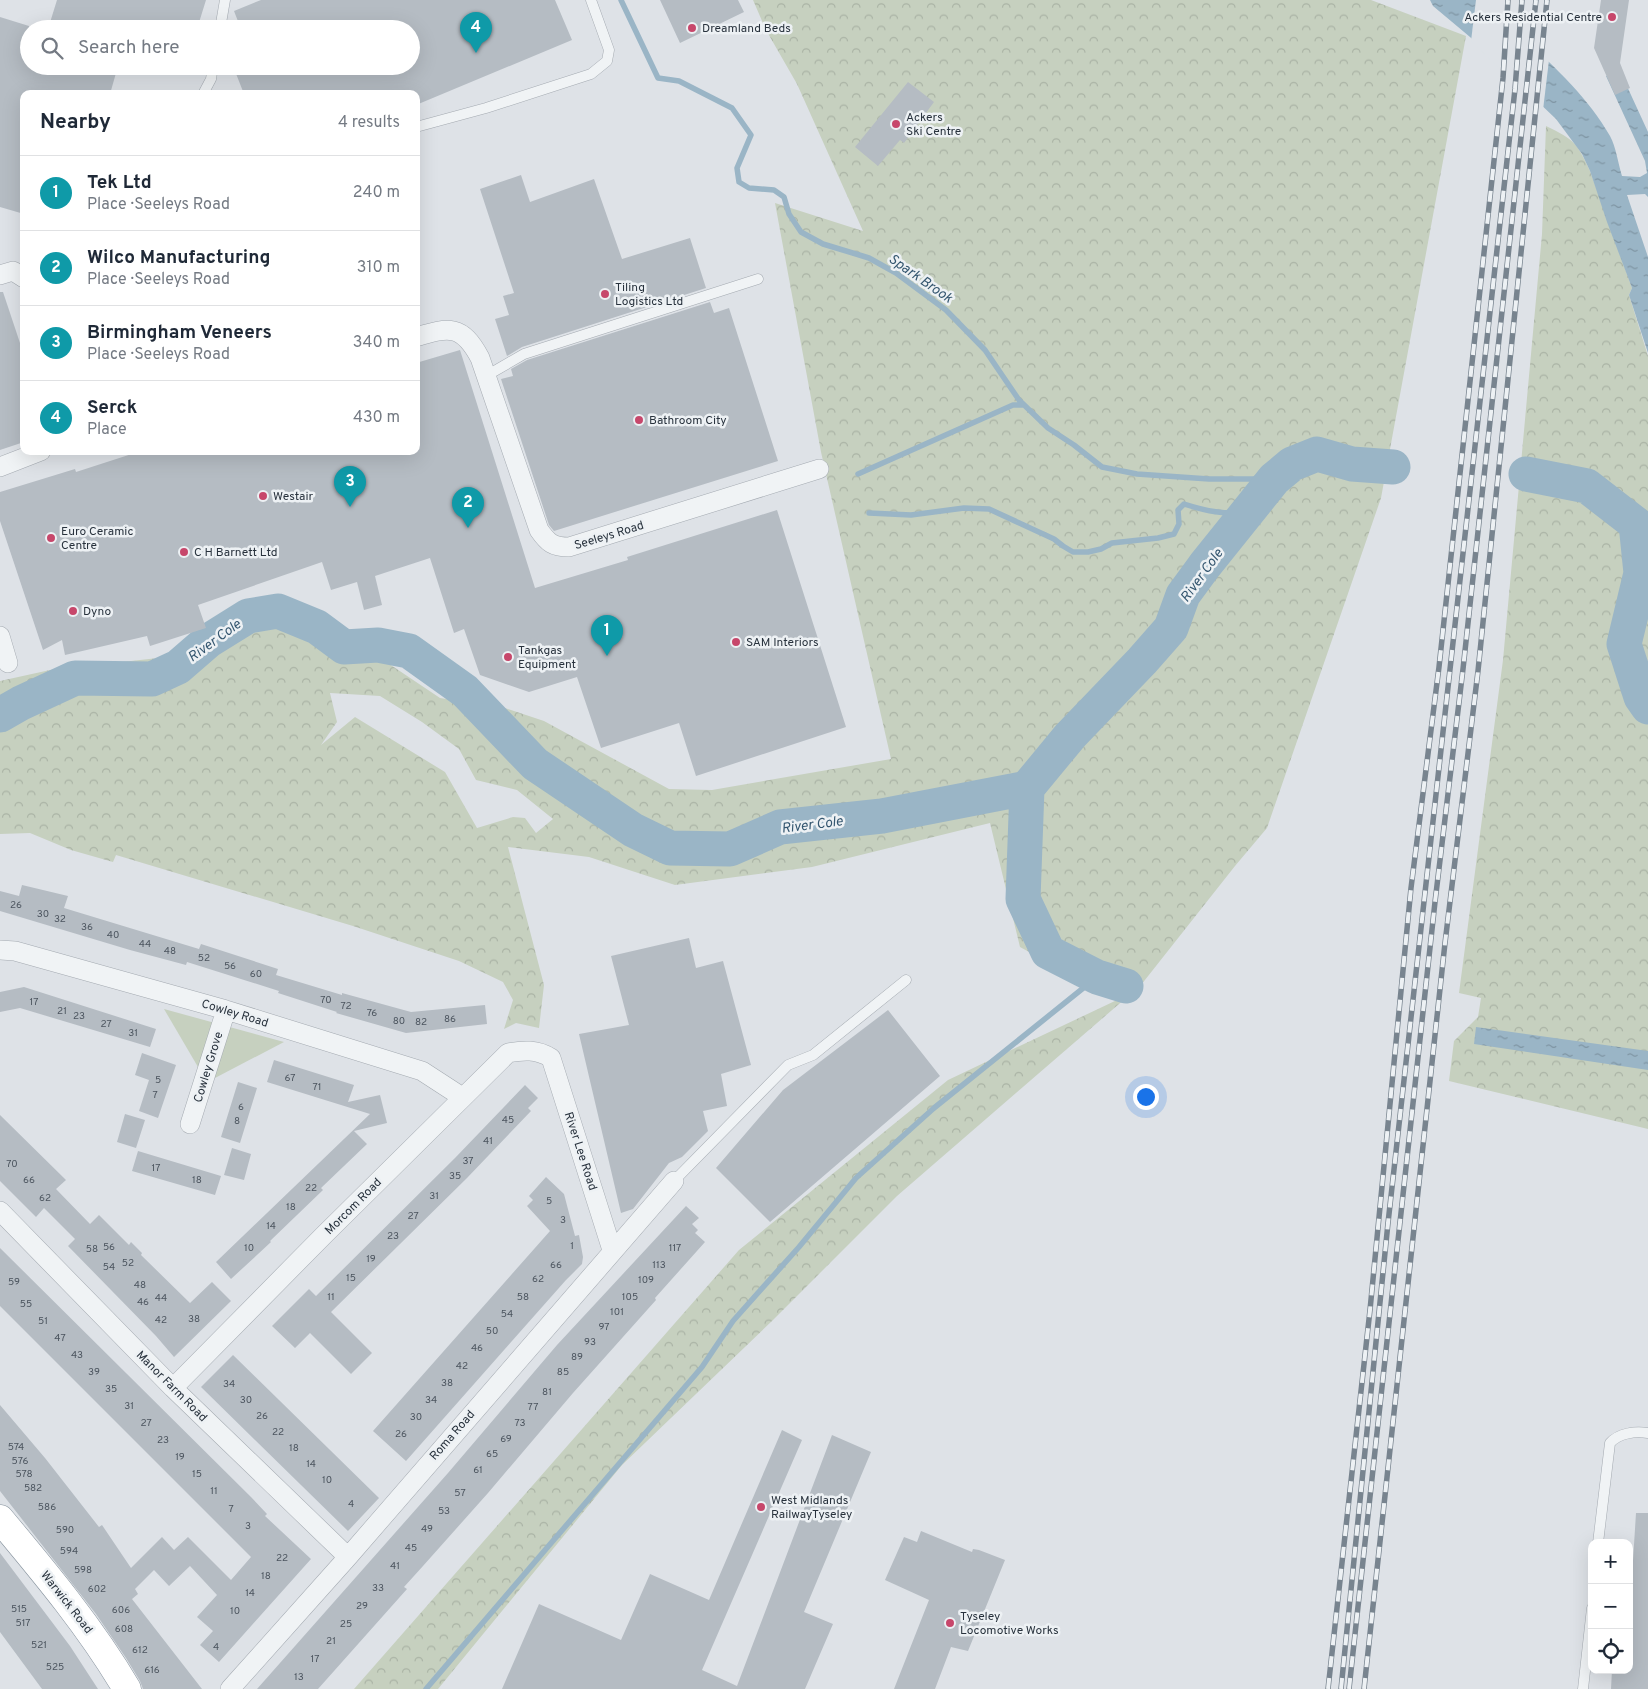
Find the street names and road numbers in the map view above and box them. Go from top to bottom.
street label: Seeleys Road [573,518,646,554]
street label: Cowley Road [199,996,270,1032]
street label: Cowley Grove [191,1030,227,1105]
street label: River Lee Road [560,1110,600,1193]
street label: Morcom Road [322,1175,386,1239]
street label: Manor Farm Road [132,1348,210,1426]
street label: Roma Road [427,1407,479,1464]
street label: Warwick Road [37,1568,96,1637]

